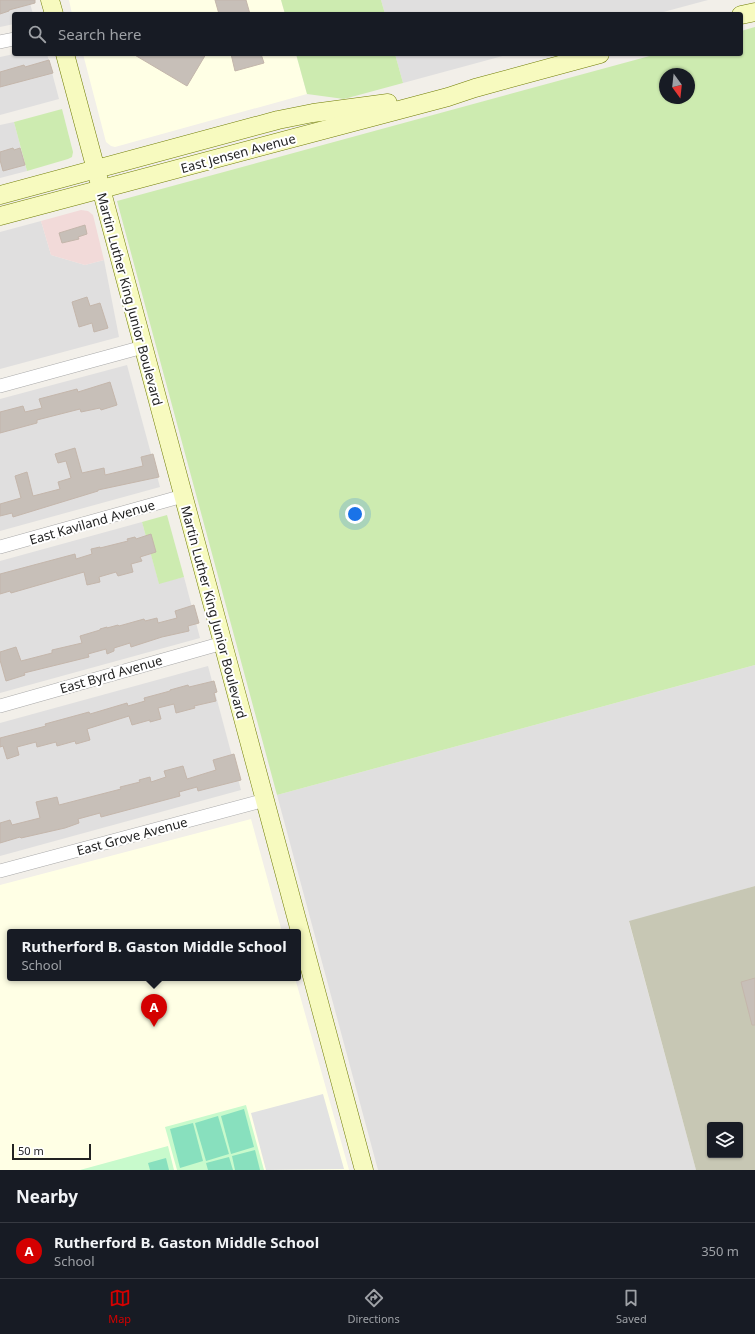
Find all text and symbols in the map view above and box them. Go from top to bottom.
search box [12,12,743,56]
icon: search [26,23,48,45]
text: Search here [58,24,141,44]
north arrow [659,68,695,104]
street label: East Jensen Avenue [179,129,297,177]
street label: Martin Luther King Junior Boulevard [93,191,167,407]
street label: East Kaviland Avenue [27,495,157,549]
street label: Martin Luther King Junior Boulevard [177,504,251,720]
your location [345,504,365,524]
street label: East Byrd Avenue [58,651,164,697]
street label: East Grove Avenue [75,813,189,859]
popup [7,929,301,981]
text: Rutherford B. Gaston Middle School [21,936,287,956]
text: School [21,956,62,974]
pin: A [141,994,167,1027]
map controls [707,1122,743,1158]
button: layers [707,1122,743,1158]
scale bar [12,1142,91,1161]
text: 50 m [18,1143,44,1158]
text: Nearby [16,1185,78,1208]
text: Rutherford B. Gaston Middle School [54,1232,319,1252]
text: A [25,1242,34,1260]
text: 350 m [701,1242,739,1260]
text: School [54,1252,95,1270]
tab: Map [108,1287,131,1326]
tab: Directions [347,1287,400,1326]
tab: Saved [616,1287,647,1326]

